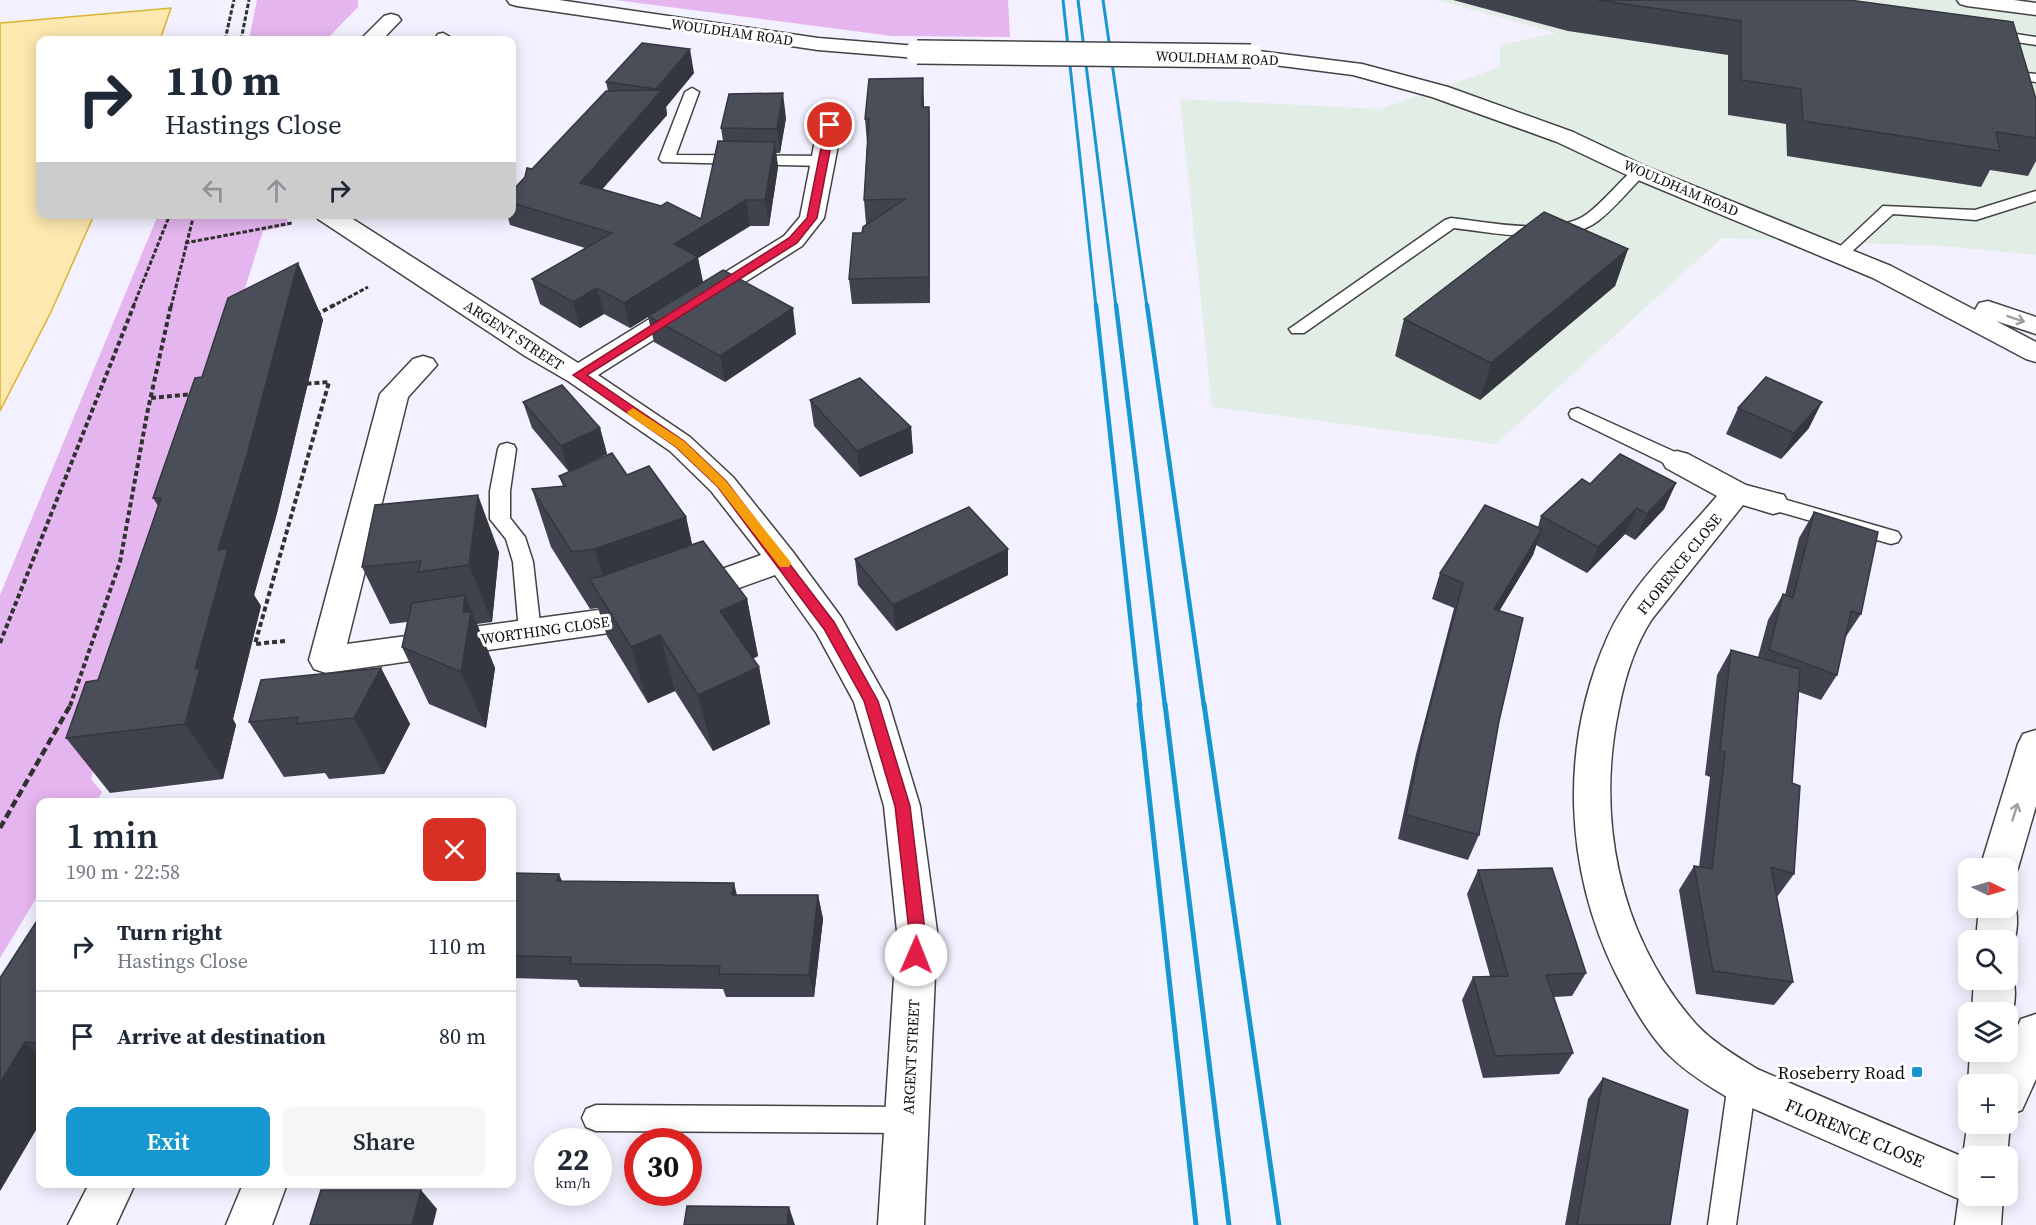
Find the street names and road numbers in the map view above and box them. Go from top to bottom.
street label: WOULDHAM ROAD [670,14,795,50]
street label: WOULDHAM ROAD [1155,46,1279,70]
street label: WOULDHAM ROAD [1620,155,1742,221]
street label: ARGENT STREET [460,295,568,375]
street label: FLORENCE CLOSE [1632,509,1726,619]
street label: WORTHING CLOSE [479,611,611,649]
street label: ARGENT STREET [897,999,925,1115]
street label: FLORENCE CLOSE [1781,1092,1929,1174]

